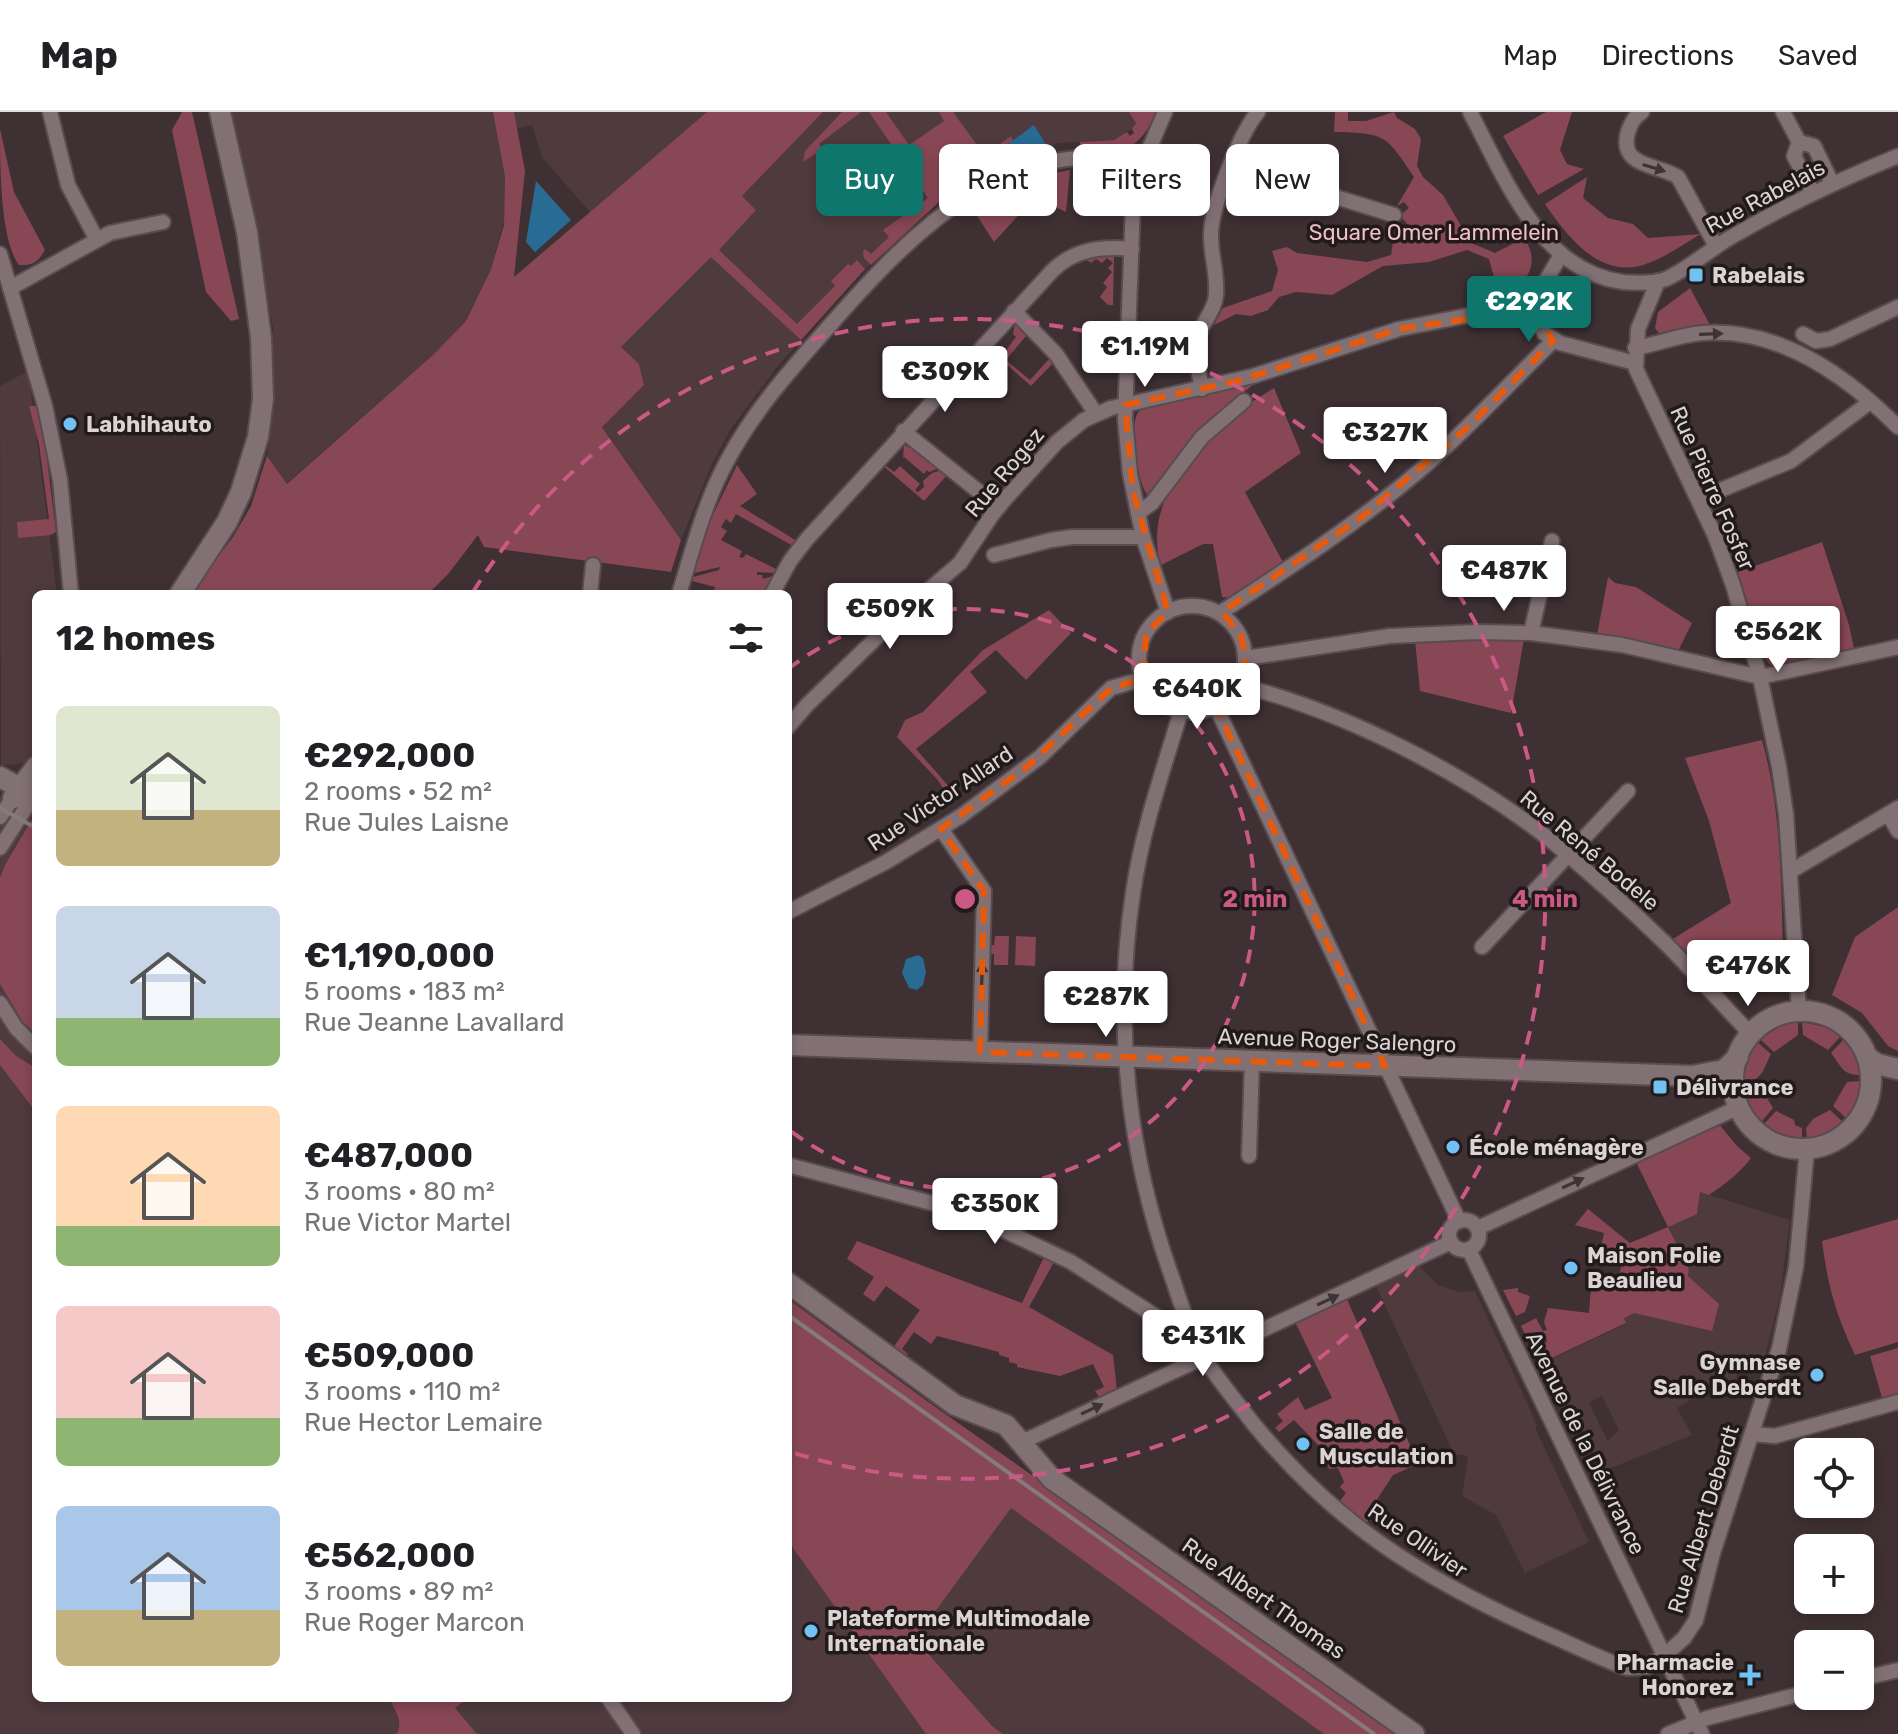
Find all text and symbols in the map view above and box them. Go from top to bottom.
text: Map [40,32,118,78]
text: Map [1503,39,1557,72]
text: Directions [1601,39,1734,72]
text: Saved [1778,39,1858,72]
chip: Buy [816,144,923,216]
chip: Rent [939,144,1057,216]
chip: Filters [1073,144,1210,216]
chip: New [1226,144,1339,216]
street label: Rue Rabelais [1701,154,1830,239]
one-way arrow [1643,162,1667,174]
park label: Square Omer Lammelein [1309,219,1559,246]
place label: Rabelais [1712,262,1805,289]
marker: Rabelais [1687,266,1705,284]
pin: €292K [1473,276,1585,344]
text: €292K [1485,286,1573,317]
pin: €1.19M [1080,321,1210,389]
one-way arrow [1699,327,1724,340]
text: €1.19M [1100,331,1190,362]
pin: €309K [889,346,1001,414]
text: €309K [900,356,990,387]
street label: Rue Pierre Fosfer [1664,402,1761,575]
pin: €327K [1329,407,1441,475]
place label: Labhihauto [86,411,212,438]
marker: Labhihauto [61,415,79,433]
text: €327K [1342,417,1428,448]
street label: Rue Rogez [959,422,1050,523]
pin: €487K [1448,545,1560,613]
text: €487K [1460,555,1548,586]
pin: €509K [834,583,946,651]
text: €509K [846,593,934,624]
pin: €562K [1722,606,1834,674]
icon: filters [724,616,768,660]
text: €562K [1734,616,1822,647]
text: 12 homes [56,618,215,659]
pin: €640K [1141,663,1253,731]
text: €640K [1152,673,1242,704]
text: €292,000 [304,735,475,776]
icon: home [120,738,216,834]
street label: Rue Victor Allard [863,740,1018,857]
text: 2 rooms · 52 m² [304,776,492,807]
street label: Rue René Bodele [1515,784,1665,916]
text: Rue Jules Laisne [304,807,509,838]
centre of rings [951,885,979,913]
text: 2 min [1223,885,1288,913]
text: 4 min [1512,885,1578,913]
text: €1,190,000 [304,935,495,976]
icon: home [120,938,216,1034]
pin: €476K [1692,940,1804,1008]
text: €476K [1705,950,1791,981]
one-way arrow [976,961,989,986]
pin: €287K [1050,971,1162,1039]
text: 5 rooms · 183 m² [304,976,505,1007]
text: €287K [1062,981,1150,1012]
text: Rue Jeanne Lavallard [304,1007,564,1038]
street label: Avenue Roger Salengro [1217,1023,1457,1058]
place label: Délivrance [1676,1074,1793,1101]
marker: Délivrance [1651,1078,1669,1096]
place label: École ménagère [1469,1134,1644,1161]
text: €487,000 [304,1135,473,1176]
icon: home [120,1138,216,1234]
marker: École ménagère [1444,1138,1462,1156]
text: 3 rooms · 80 m² [304,1176,495,1207]
one-way arrow [1562,1176,1585,1190]
pin: €350K [939,1178,1051,1246]
text: €350K [950,1188,1040,1219]
text: Rue Victor Martel [304,1207,511,1238]
place label: Maison Folie Beaulieu [1587,1242,1721,1294]
marker: Maison Folie Beaulieu [1562,1259,1580,1277]
one-way arrow [1316,1293,1340,1307]
pin: €431K [1147,1310,1259,1378]
text: €431K [1160,1320,1246,1351]
street label: Avenue de la Délivrance [1520,1327,1651,1559]
text: €509,000 [304,1335,474,1376]
icon: home [120,1338,216,1434]
place label: Gymnase Salle Deberdt [1653,1349,1801,1401]
marker: Gymnase Salle Deberdt [1808,1366,1826,1384]
text: 3 rooms · 110 m² [304,1376,500,1407]
one-way arrow [1081,1402,1104,1416]
text: Rue Hector Lemaire [304,1407,543,1438]
place label: Salle de Musculation [1319,1418,1454,1470]
street label: Rue Albert Deberdt [1662,1421,1745,1616]
marker: Salle de Musculation [1294,1435,1312,1453]
map controls [1794,1438,1874,1710]
button: locate [1794,1438,1874,1518]
street label: Rue Ollivier [1363,1497,1473,1584]
street label: Rue Albert Thomas [1177,1532,1351,1665]
button: + [1794,1534,1874,1614]
text: €562,000 [304,1535,475,1576]
icon: home [120,1538,216,1634]
text: 3 rooms · 89 m² [304,1576,493,1607]
place label: Plateforme Multimodale Internationale [827,1605,1090,1657]
text: Rue Roger Marcon [304,1607,525,1638]
marker: Plateforme Multimodale Internationale [802,1622,820,1640]
button: − [1794,1630,1874,1710]
place label: Pharmacie Honorez [1616,1649,1734,1701]
marker: Pharmacie Honorez [1741,1666,1759,1684]

